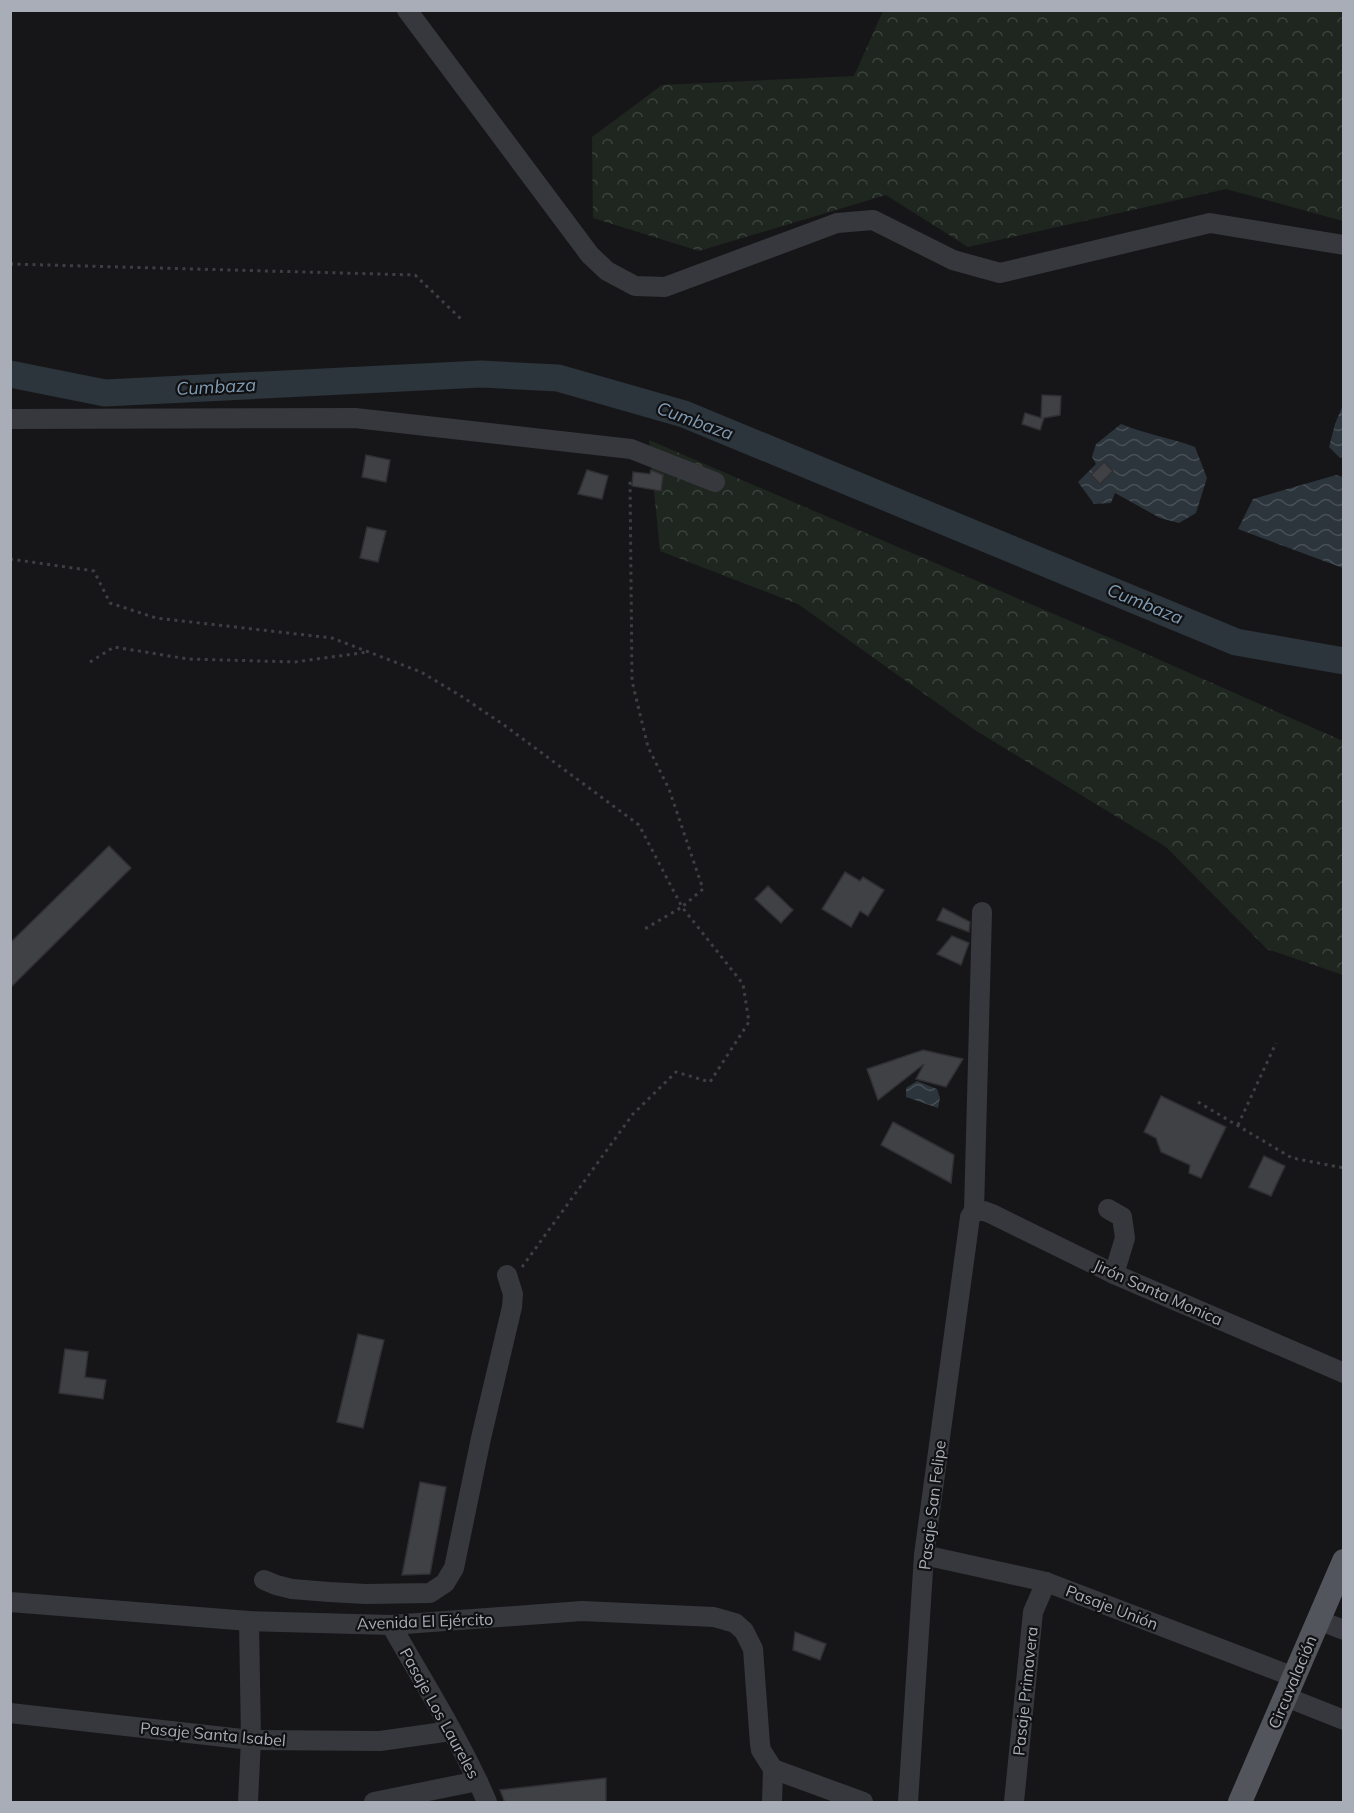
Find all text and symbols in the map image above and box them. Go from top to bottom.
water label: Cumbaza [175,373,257,400]
water label: Cumbaza [654,396,737,445]
water label: Cumbaza [1104,578,1187,629]
street label: Jirón Santa Monica [1090,1255,1226,1329]
street label: Pasaje San Felipe [914,1439,950,1571]
street label: Pasaje Unión [1063,1580,1161,1634]
street label: Avenida El Ejército [356,1609,494,1633]
street label: Pasaje Primavera [1008,1625,1042,1757]
street label: Circuvalación [1263,1632,1321,1732]
street label: Pasaje Los Laureles [396,1644,484,1782]
street label: Pasaje Santa Isabel [139,1718,287,1750]

